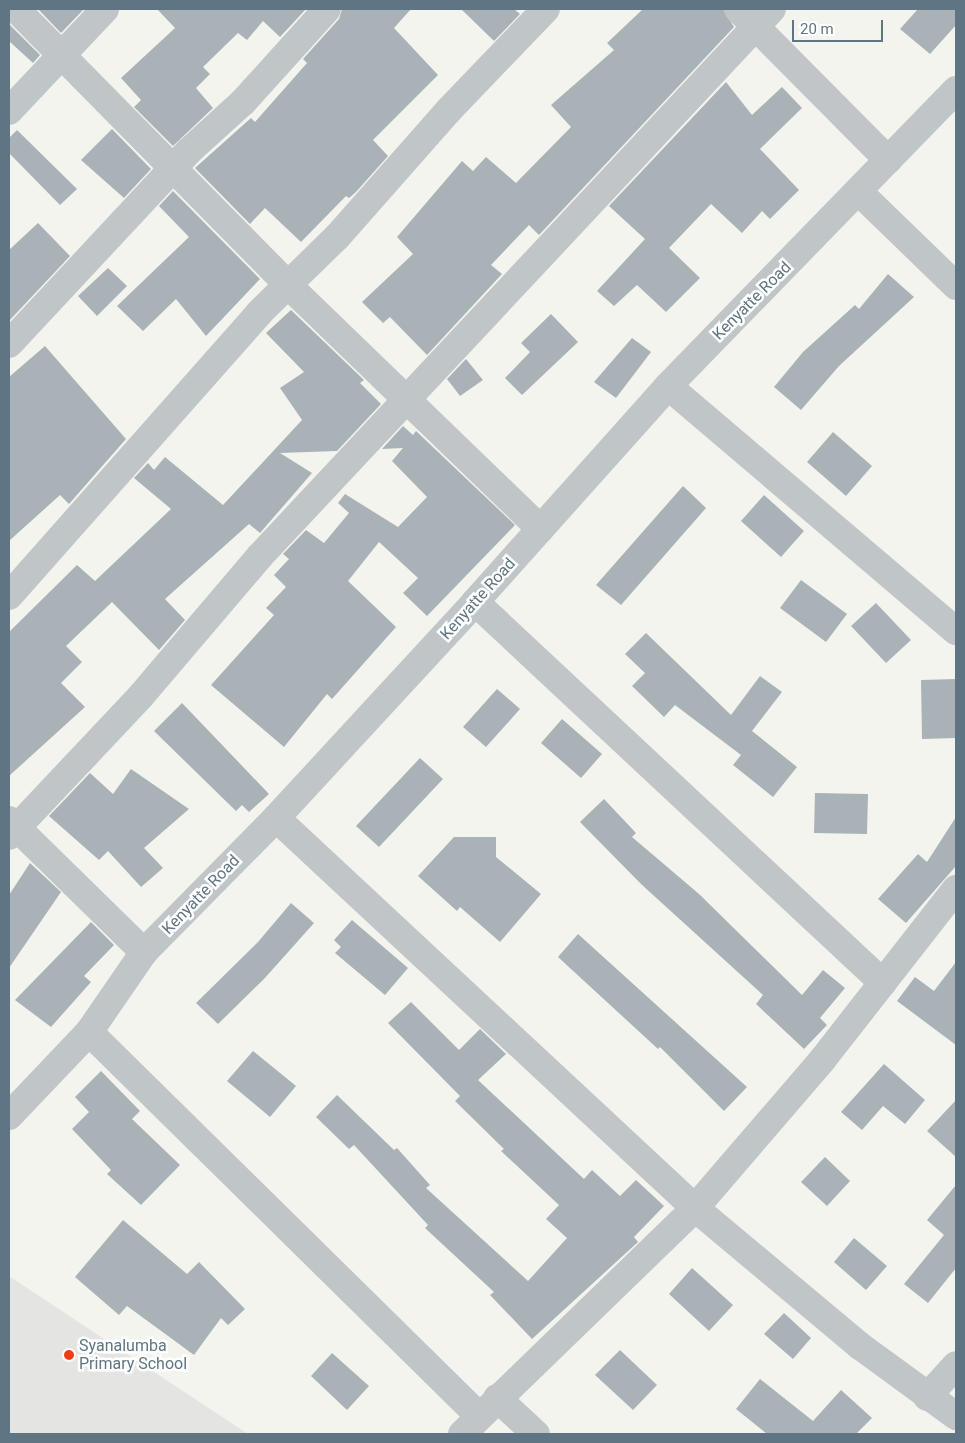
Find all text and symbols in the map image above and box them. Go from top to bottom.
scale bar [795,10,886,42]
text: 20 m [800,20,834,38]
street label: Kenyatte Road [709,258,795,344]
street label: Kenyatte Road [436,554,520,644]
street label: Kenyatte Road [158,851,244,939]
place label: Syanalumba Primary School [79,1336,187,1374]
marker: Syanalumba Primary School [63,1349,75,1361]

